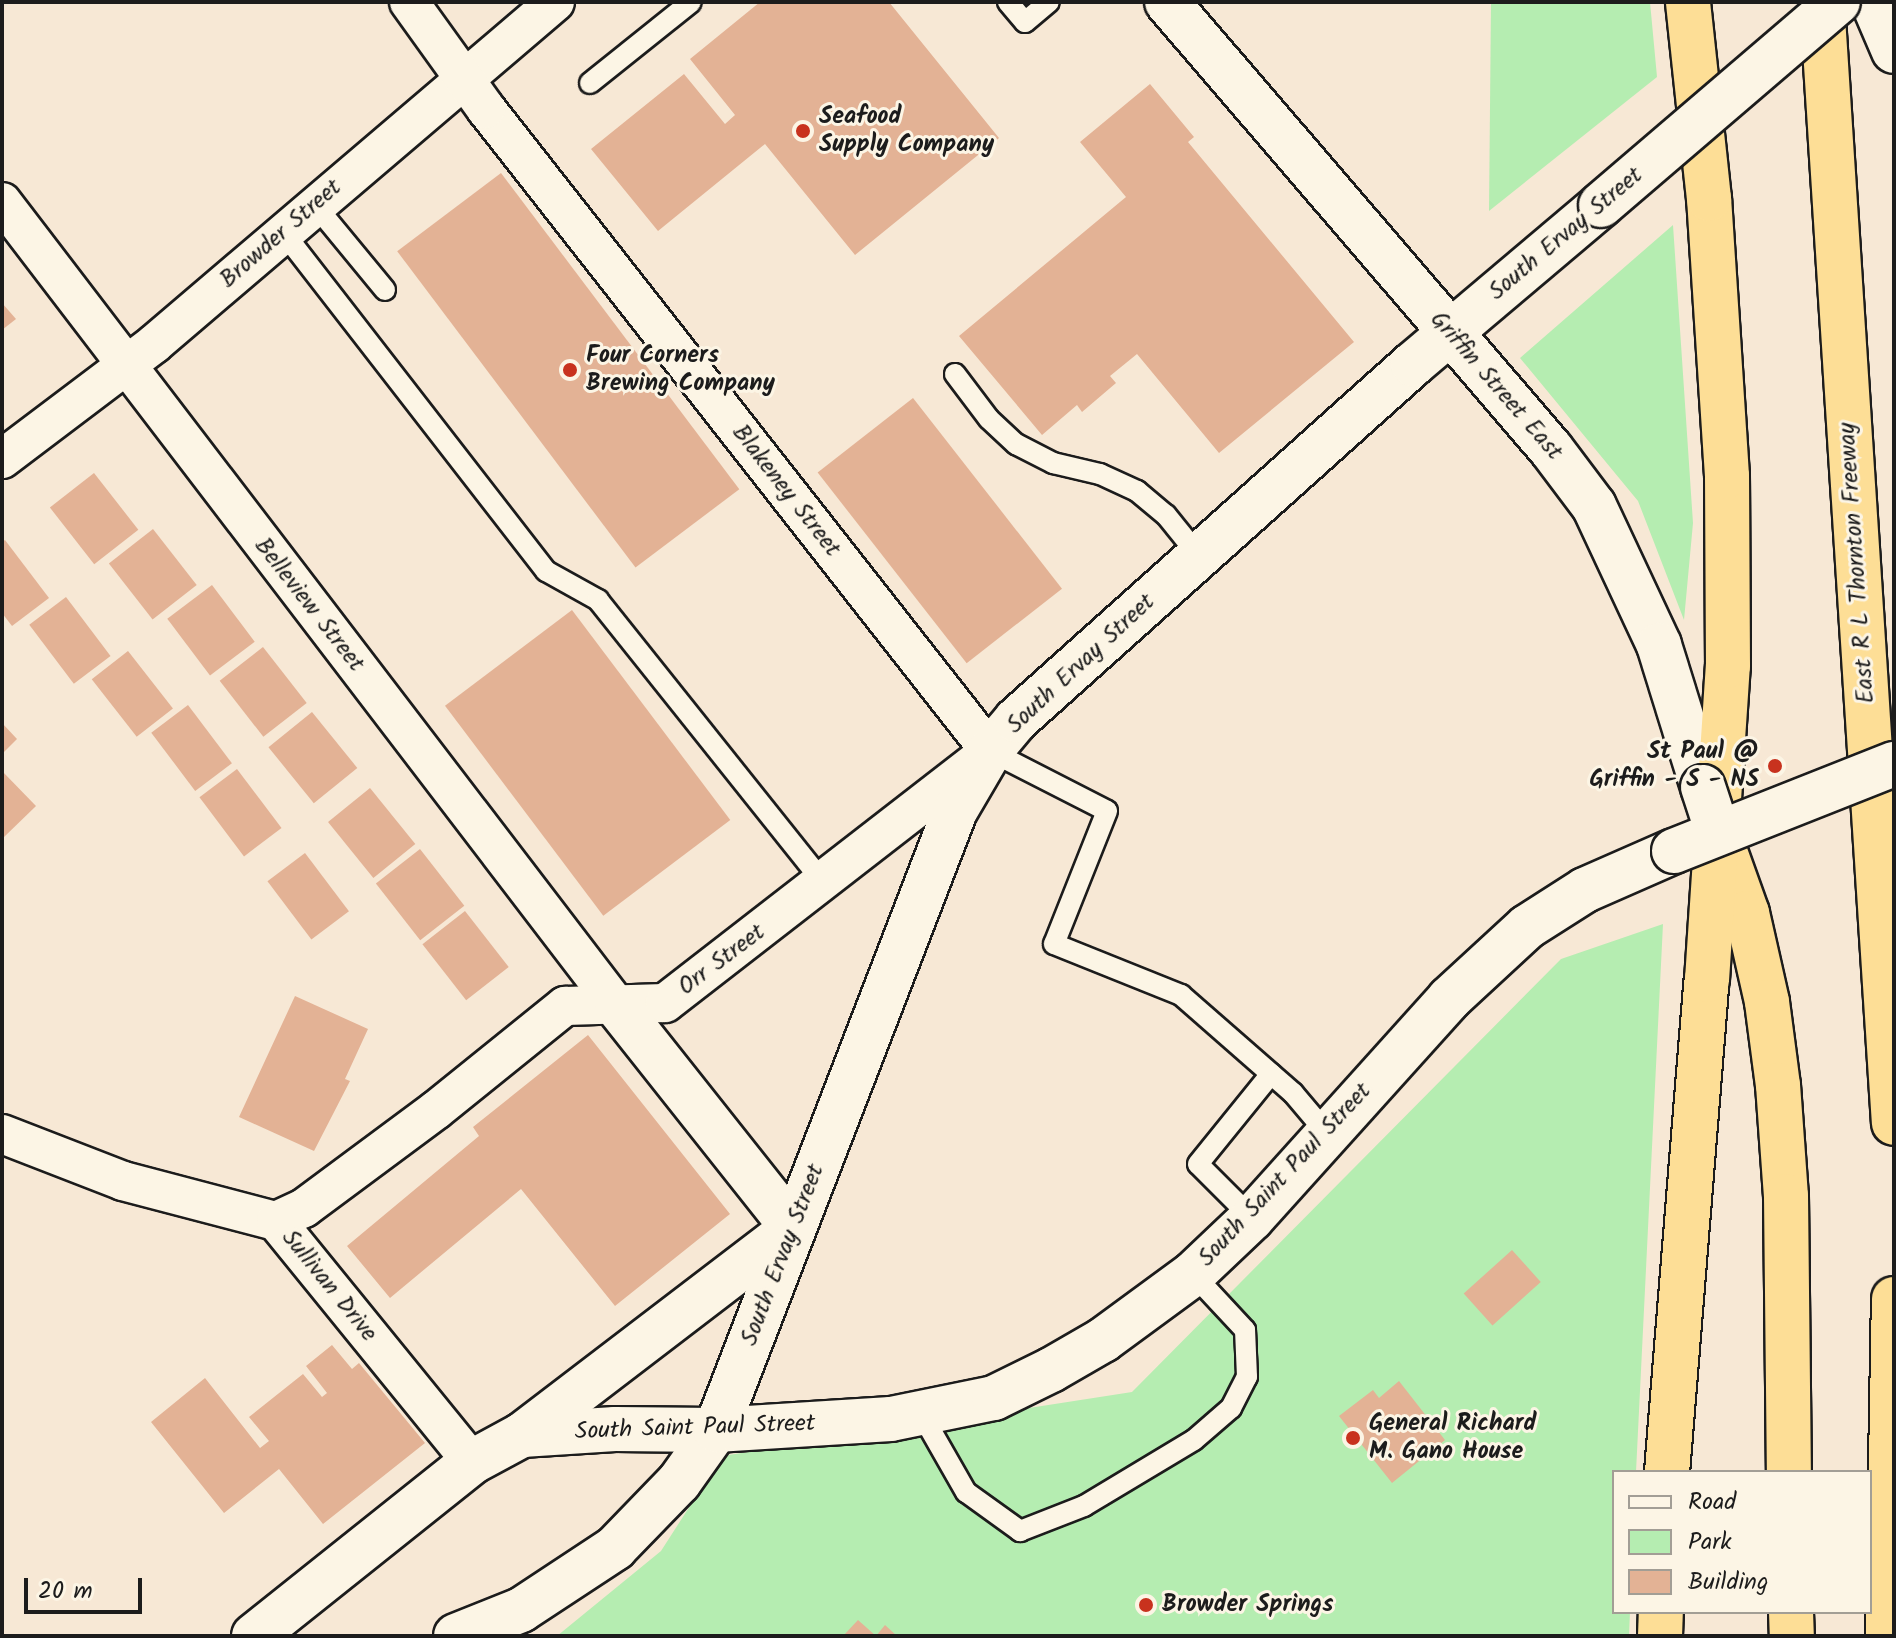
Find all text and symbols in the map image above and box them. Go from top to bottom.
place label: Seafood Supply Company [819,103,994,159]
marker: Seafood Supply Company [794,122,812,140]
street label: South Ervay Street [1483,161,1649,307]
street label: Browder Street [214,173,348,295]
street label: Griffin Street East [1424,306,1568,466]
place label: Four Corners Brewing Company [586,342,775,398]
marker: Four Corners Brewing Company [561,361,579,379]
street label: Blakeney Street [725,419,847,563]
street label: East R L Thornton Freeway [1833,422,1881,704]
street label: Belleview Street [248,532,370,678]
street label: South Ervay Street [1001,588,1161,740]
place label: St Paul @ Griffin - S - NS [1589,738,1759,794]
marker: St Paul @ Griffin - S - NS [1766,757,1784,775]
street label: Orr Street [673,918,771,1002]
street label: South Saint Paul Street [1192,1077,1378,1273]
street label: South Ervay Street [735,1160,831,1350]
street label: Sullivan Drive [275,1224,383,1348]
street label: South Saint Paul Street [574,1409,816,1447]
place label: General Richard M. Gano House [1369,1410,1536,1466]
marker: General Richard M. Gano House [1344,1429,1362,1447]
legend [1612,1470,1872,1614]
text: Road [1688,1483,1736,1522]
text: Park [1688,1523,1732,1562]
scale bar [28,1562,146,1612]
text: Building [1688,1563,1768,1602]
text: 20 m [38,1572,93,1611]
place label: Browder Springs [1162,1591,1333,1619]
marker: Browder Springs [1137,1596,1155,1614]

